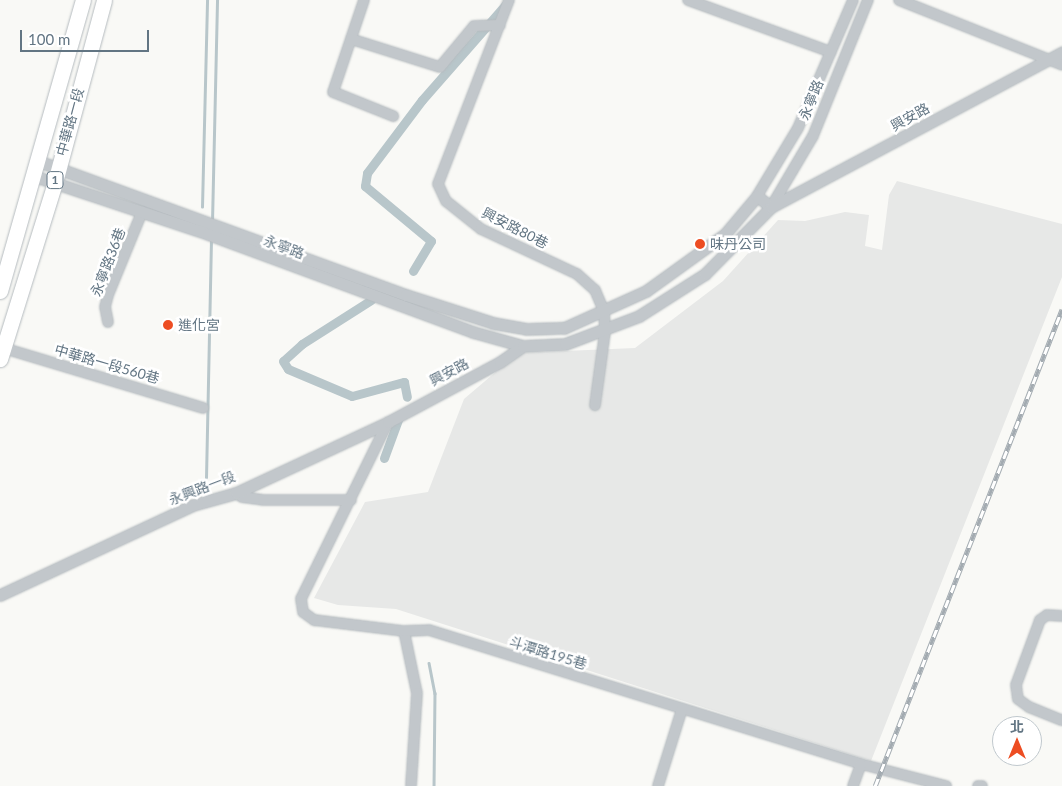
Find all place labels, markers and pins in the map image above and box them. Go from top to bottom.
place label: 味丹公司 [710,236,766,252]
marker: 味丹公司 [694,238,706,250]
place label: 進化宮 [178,317,220,333]
marker: 進化宮 [162,319,174,331]

